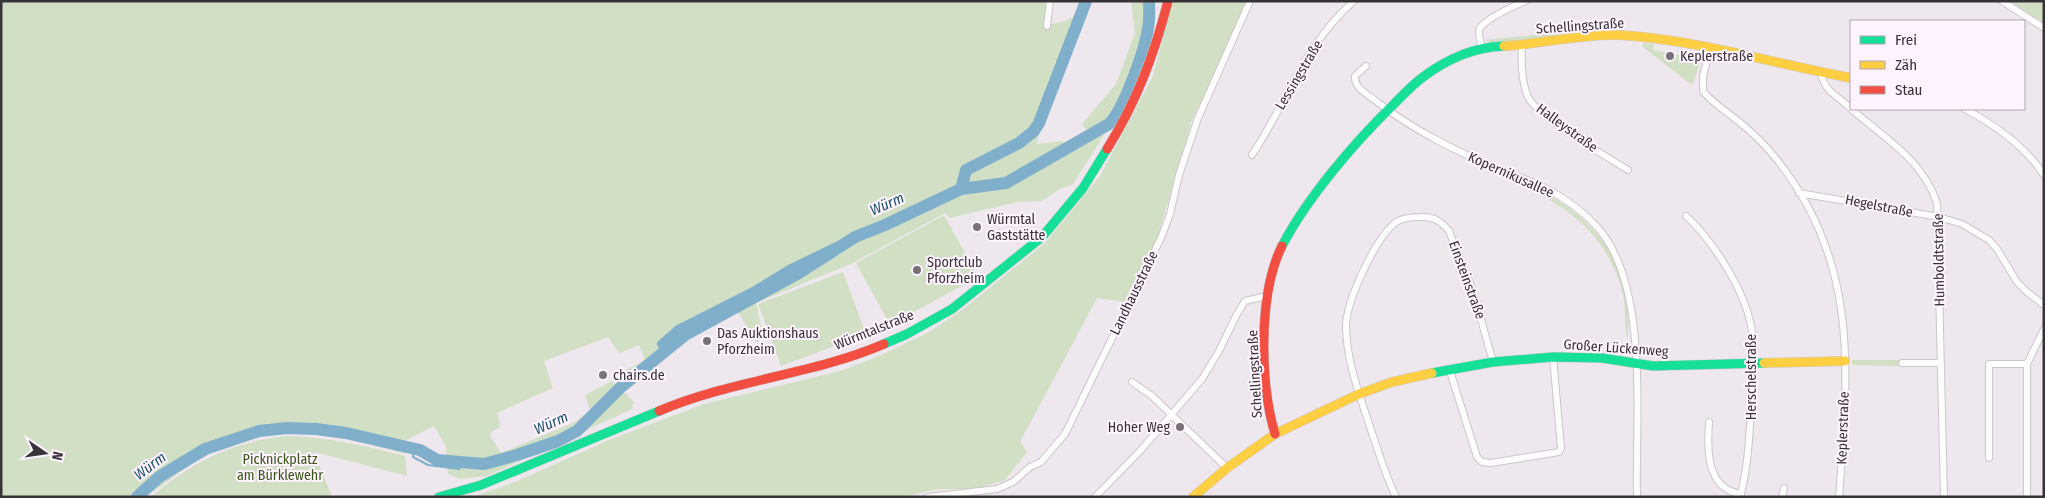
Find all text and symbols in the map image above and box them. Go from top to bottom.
street label: Schellingstraße [1535,14,1625,38]
legend [1850,20,2025,110]
text: Frei [1895,31,1917,49]
street label: Lessingstraße [1272,37,1326,113]
place label: Keplerstraße [1680,48,1753,65]
marker: Keplerstraße [1664,50,1676,62]
text: Zäh [1895,56,1917,74]
text: Stau [1895,81,1922,99]
street label: Halleystraße [1533,100,1601,156]
street label: Kopernikusallee [1465,148,1557,202]
water label: Würm [867,189,907,219]
street label: Hegelstraße [1844,191,1914,221]
place label: Würmtal Gaststätte [987,211,1046,244]
street label: Humboldtstraße [1930,213,1948,307]
marker: Würmtal Gaststätte [971,221,983,233]
street label: Einsteinstraße [1445,239,1489,321]
street label: Landhausstraße [1106,248,1162,338]
place label: Sportclub Pforzheim [927,254,985,287]
marker: Sportclub Pforzheim [911,264,923,276]
street label: Würmtalstraße [832,306,916,354]
place label: Das Auktionshaus Pforzheim [717,325,819,358]
street label: Schellingstraße [1244,329,1266,419]
street label: Herschelstraße [1743,334,1760,420]
marker: Das Auktionshaus Pforzheim [701,335,713,347]
street label: Großer Lückenweg [1563,336,1669,360]
place label: chairs.de [613,367,665,384]
marker: chairs.de [597,369,609,381]
street label: Keplerstraße [1833,391,1853,465]
water label: Würm [531,408,571,438]
place label: Hoher Weg [1108,419,1170,436]
marker: Hoher Weg [1174,421,1186,433]
north arrow [20,428,70,478]
water label: Würm [130,448,170,484]
text: N [48,450,66,462]
park label: Picknickplatz am Bürklewehr [237,451,323,484]

